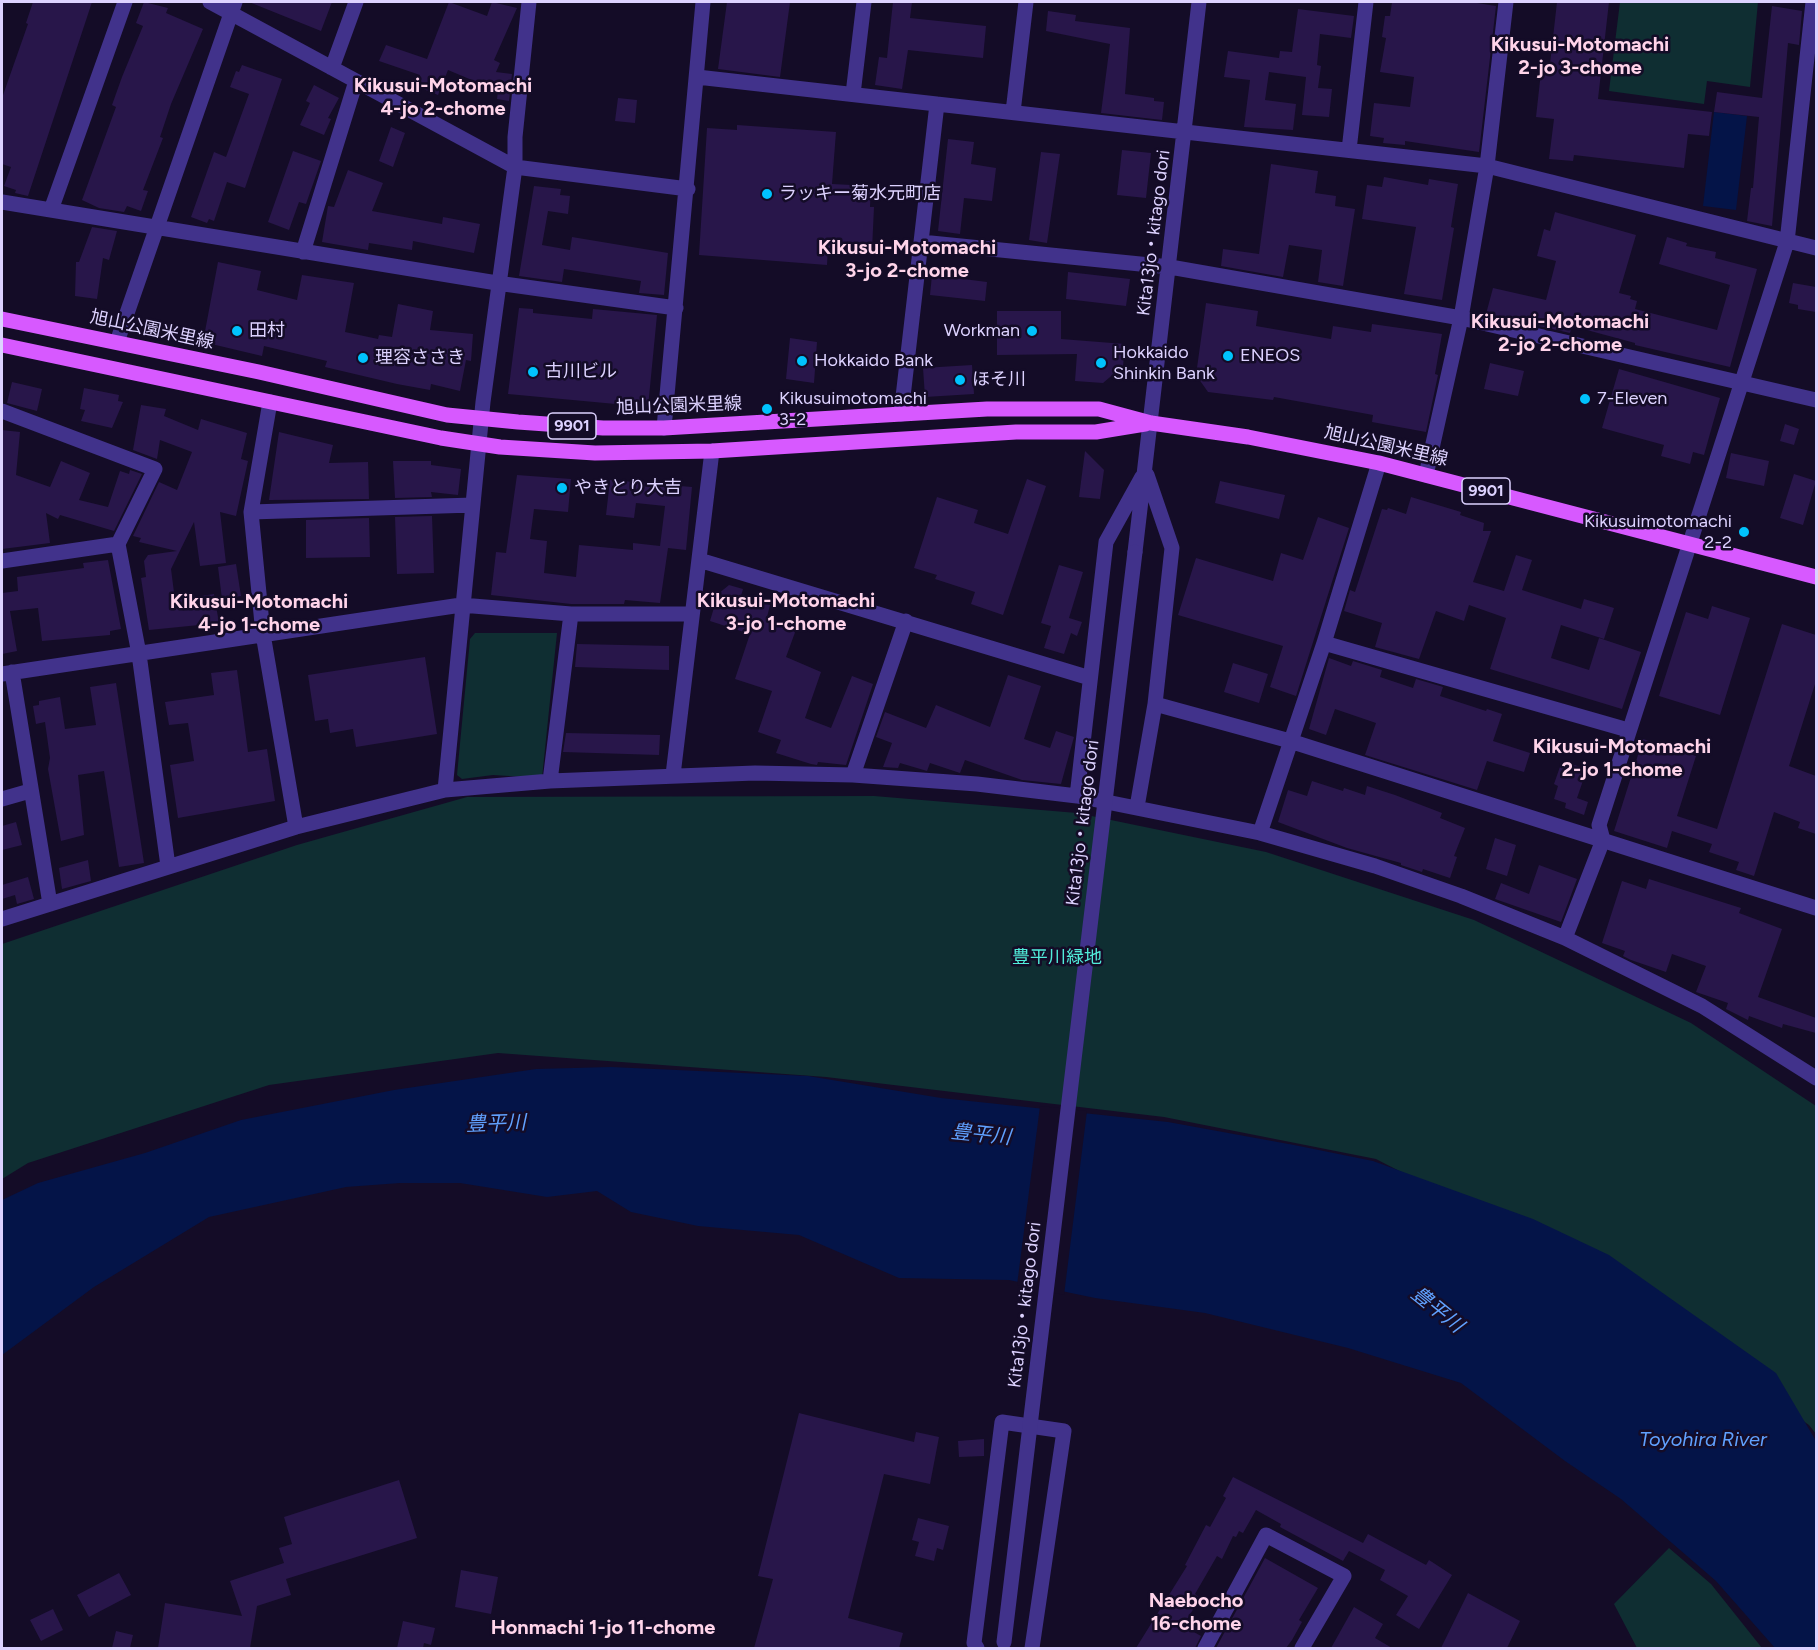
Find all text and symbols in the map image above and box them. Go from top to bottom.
district label: Kikusui-Motomachi 2-jo 3-chome [1491,33,1669,80]
district label: Kikusui-Motomachi 4-jo 2-chome [354,74,532,121]
street label: Kita13jo・kitago dori [1133,149,1175,317]
place label: ラッキー菊水元町店 [779,183,941,205]
marker: ラッキー菊水元町店 [760,187,774,201]
district label: Kikusui-Motomachi 3-jo 2-chome [818,236,996,283]
street label: 旭山公園米里線 [88,306,216,354]
district label: Kikusui-Motomachi 2-jo 2-chome [1471,310,1649,357]
place label: 田村 [249,320,285,342]
place label: Workman [944,320,1020,342]
marker: 田村 [230,324,244,338]
marker: Workman [1025,324,1039,338]
place label: Hokkaido Shinkin Bank [1113,342,1215,385]
place label: ENEOS [1240,345,1300,367]
place label: 理容ささき [375,347,465,369]
marker: ENEOS [1221,349,1235,363]
place label: Hokkaido Bank [814,350,933,372]
marker: 理容ささき [356,351,370,365]
marker: Hokkaido Bank [795,354,809,368]
marker: Hokkaido Shinkin Bank [1094,356,1108,370]
place label: 古川ビル [545,361,617,383]
marker: 古川ビル [526,365,540,379]
place label: ほそ川 [972,369,1026,391]
marker: ほそ川 [953,373,967,387]
place label: Kikusuimotomachi 3-2 [779,388,927,430]
place label: 7-Eleven [1597,388,1667,410]
marker: 7-Eleven [1578,392,1592,406]
street label: 旭山公園米里線 [616,393,742,419]
marker: Kikusuimotomachi 3-2 [760,402,774,416]
road number: 9901 [548,413,596,439]
street label: 旭山公園米里線 [1322,421,1450,471]
place label: やきとり大吉 [574,477,682,499]
road number: 9901 [1462,478,1510,504]
marker: やきとり大吉 [555,481,569,495]
place label: Kikusuimotomachi 2-2 [1584,511,1732,554]
marker: Kikusuimotomachi 2-2 [1737,525,1751,539]
district label: Kikusui-Motomachi 3-jo 1-chome [697,589,875,636]
district label: Kikusui-Motomachi 4-jo 1-chome [170,590,348,637]
district label: Kikusui-Motomachi 2-jo 1-chome [1533,735,1711,782]
street label: Kita13jo・kitago dori [1062,739,1104,907]
park label: 豊平川緑地 [1012,947,1102,969]
water label: 豊平川 [466,1111,526,1137]
water label: 豊平川 [950,1120,1012,1150]
street label: Kita13jo・kitago dori [1004,1221,1046,1389]
water label: 豊平川 [1406,1282,1468,1338]
water label: Toyohira River [1639,1428,1767,1452]
district label: Naebocho 16-chome [1149,1589,1243,1636]
district label: Honmachi 1-jo 11-chome [491,1616,715,1640]

